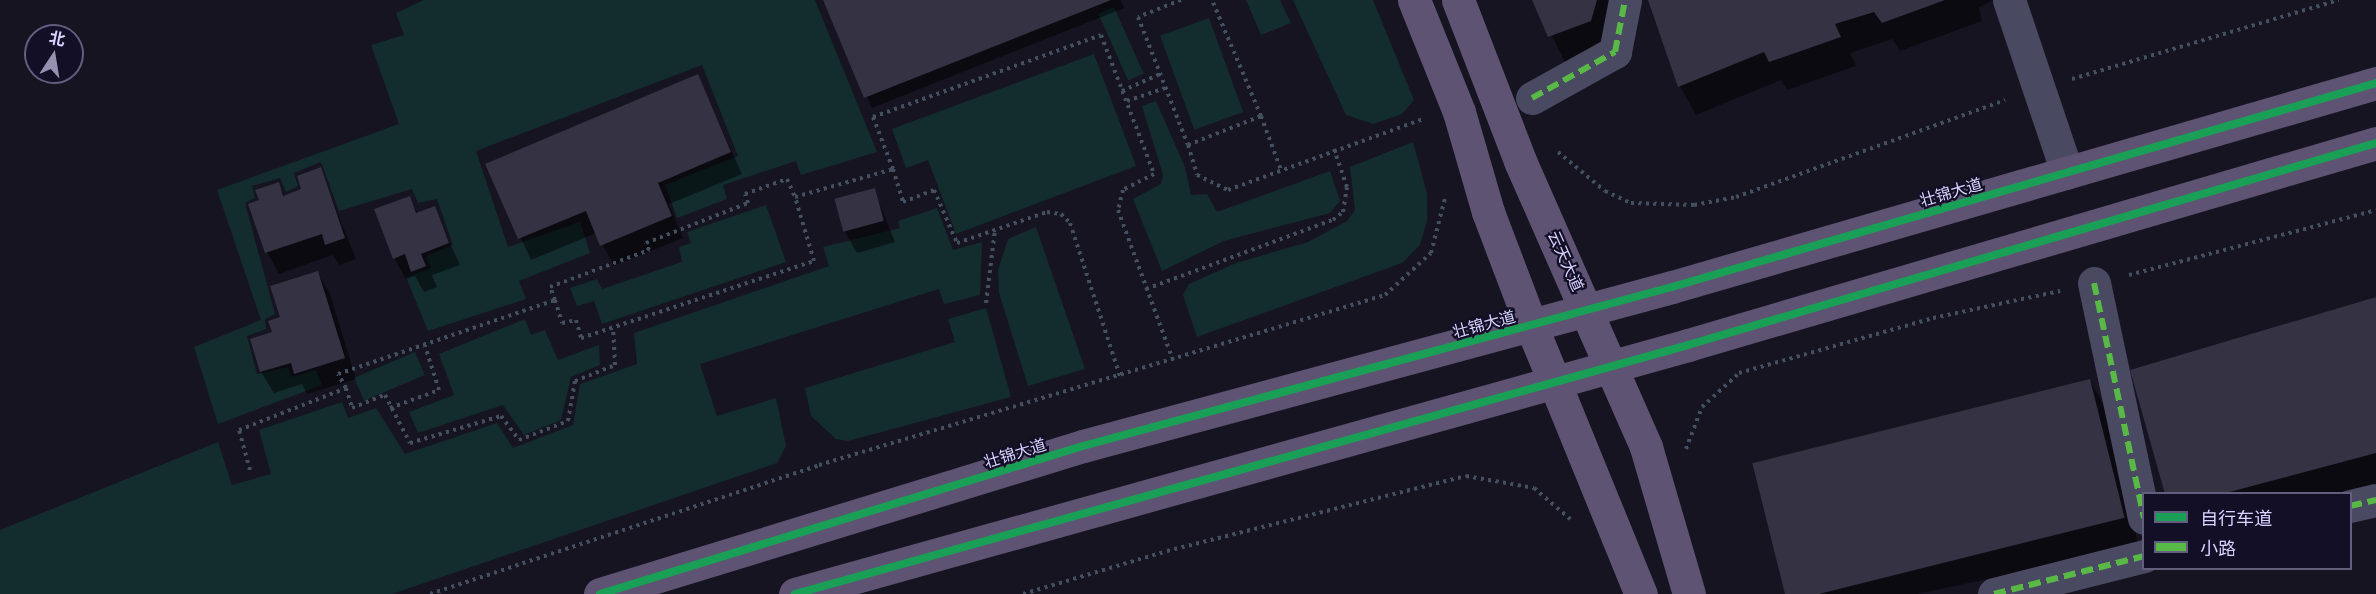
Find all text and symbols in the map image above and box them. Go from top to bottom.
north arrow [24,24,84,84]
text: 北 [47,27,67,50]
street label: 壮锦大道 [1918,174,1984,210]
street label: 云天大道 [1544,228,1588,294]
street label: 壮锦大道 [1451,306,1517,342]
street label: 壮锦大道 [982,434,1048,472]
legend [2142,492,2352,570]
text: 自行车道 [2200,508,2272,529]
text: 小路 [2200,538,2236,559]

